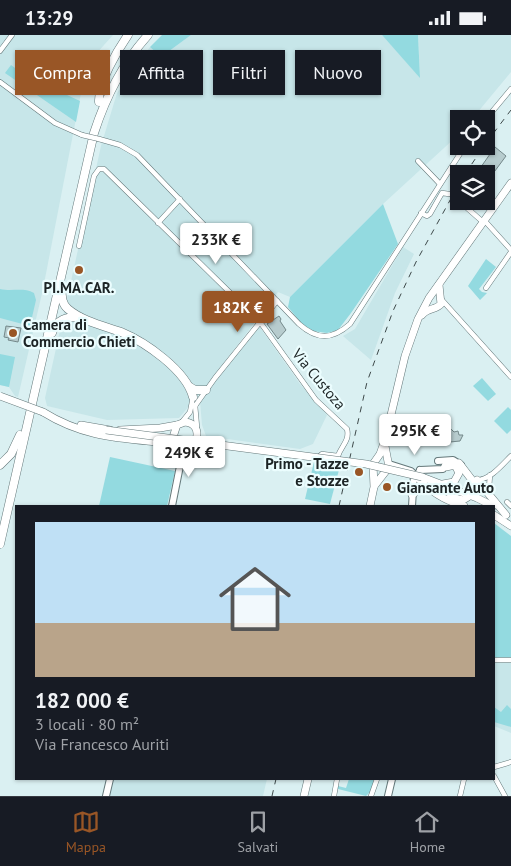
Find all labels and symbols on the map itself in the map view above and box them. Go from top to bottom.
pin: 233K € [175,223,257,265]
marker: PI.MA.CAR. [73,264,85,276]
place label: PI.MA.CAR. [43,278,115,297]
pin: 182K € [197,291,279,333]
place label: Camera di Commercio Chieti [23,315,136,351]
marker: Camera di Commercio Chieti [7,327,19,339]
street label: Via Custoza [287,344,350,413]
pin: 295K € [374,413,456,456]
pin: 249K € [148,435,230,478]
place label: Primo - Tazze e Stozze [265,454,349,490]
marker: Primo - Tazze e Stozze [353,466,365,478]
place label: Giansante Auto [397,478,494,497]
marker: Giansante Auto [381,481,393,493]

